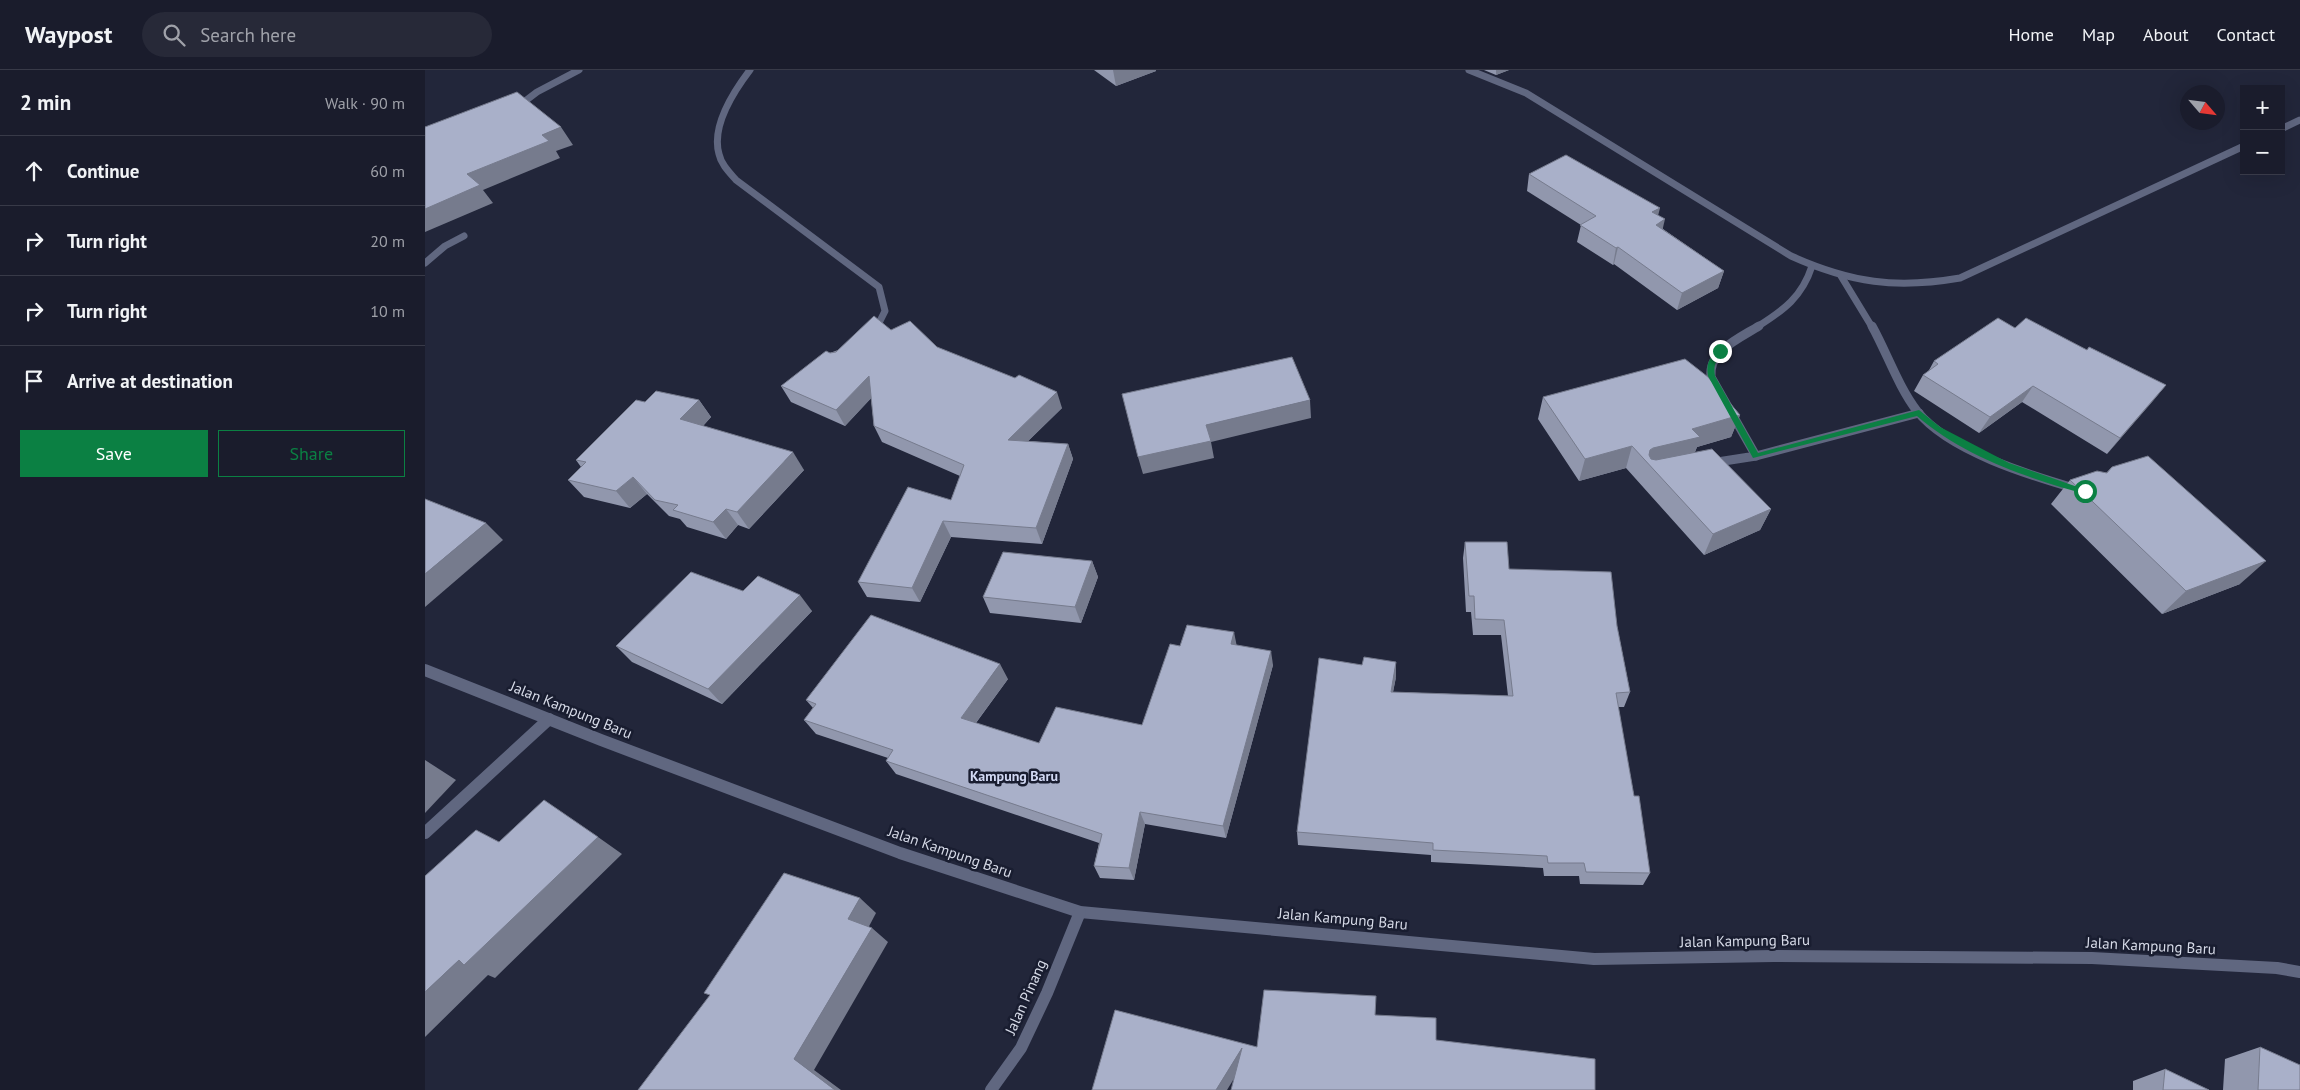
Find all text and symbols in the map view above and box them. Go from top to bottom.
search box [142,12,492,57]
text: Waypost [25,19,112,50]
icon: search [160,21,188,49]
text: Search here [200,23,296,47]
text: Home [2008,23,2054,46]
text: Map [2082,23,2115,46]
text: About [2143,23,2189,46]
text: Contact [2217,23,2275,46]
north arrow [2180,85,2225,130]
map controls [2240,85,2285,175]
button: + [2240,85,2285,130]
text: 2 min [20,89,71,116]
text: Walk · 90 m [325,93,405,113]
button: − [2240,130,2285,175]
icon: ahead [20,157,48,185]
text: Continue [67,159,139,183]
text: 60 m [370,161,405,181]
icon: right [20,227,48,255]
text: Turn right [67,229,147,253]
text: 20 m [370,231,405,251]
icon: right [20,297,48,325]
text: Turn right [67,299,147,323]
text: 10 m [370,301,405,321]
route end [1709,340,1732,363]
icon: arrive [20,367,48,395]
text: Arrive at destination [67,369,233,393]
button: Save [20,430,208,477]
button: Share [218,430,405,477]
route start [2074,480,2097,503]
street label: Jalan Kampung Baru [506,676,635,743]
district label: Kampung Baru [970,767,1058,785]
street label: Jalan Kampung Baru [885,821,1015,882]
street label: Jalan Kampung Baru [1276,903,1409,934]
street label: Jalan Kampung Baru [1679,930,1810,951]
street label: Jalan Kampung Baru [2085,933,2216,958]
street label: Jalan Pinang [1000,956,1051,1038]

